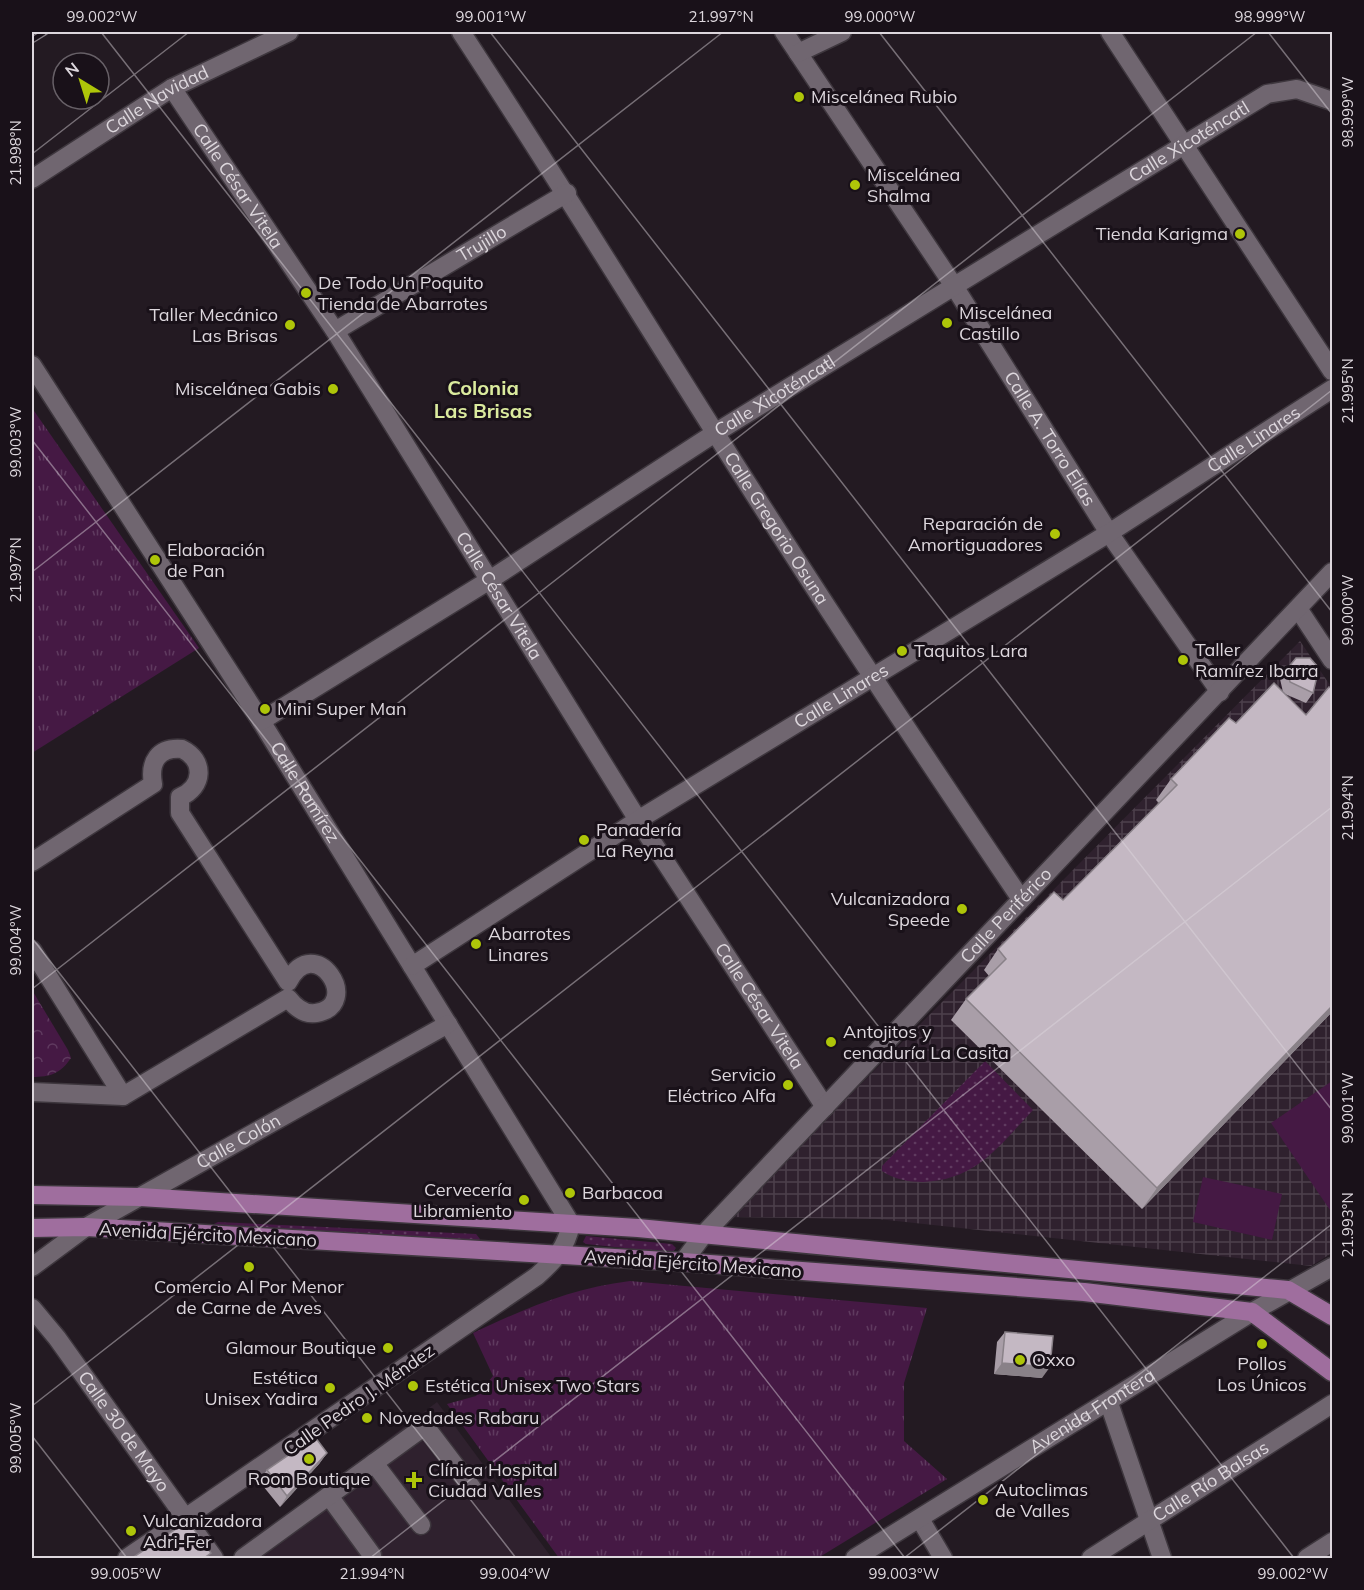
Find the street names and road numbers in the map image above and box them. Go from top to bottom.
street label: Calle Navidad [101,60,212,139]
street label: Calle Xicoténcatl [1124,96,1254,187]
street label: Calle César Vitela [188,119,288,253]
street label: Trujillo [453,219,511,267]
street label: Calle Xicoténcatl [710,350,839,442]
street label: Calle A. Torro Elías [999,367,1101,510]
street label: Calle Linares [1203,400,1305,478]
street label: Calle Gregorio Osuna [719,447,834,609]
street label: Calle César Vitela [451,527,548,664]
street label: Calle Linares [789,658,892,733]
street label: Calle Ramírez [265,737,345,847]
street label: Calle Periférico [955,862,1057,968]
street label: Calle César Vitela [710,938,809,1073]
street label: Calle Colón [192,1108,284,1174]
street label: Avenida Ejército Mexicano [99,1217,318,1252]
street label: Avenida Ejército Mexicano [583,1244,803,1283]
street label: Calle Pedro J. Méndez [279,1339,439,1460]
street label: Avenida Frontera [1025,1363,1159,1458]
street label: Calle 30 de Mayo [73,1366,175,1496]
street label: Calle Río Balsas [1148,1435,1273,1527]

